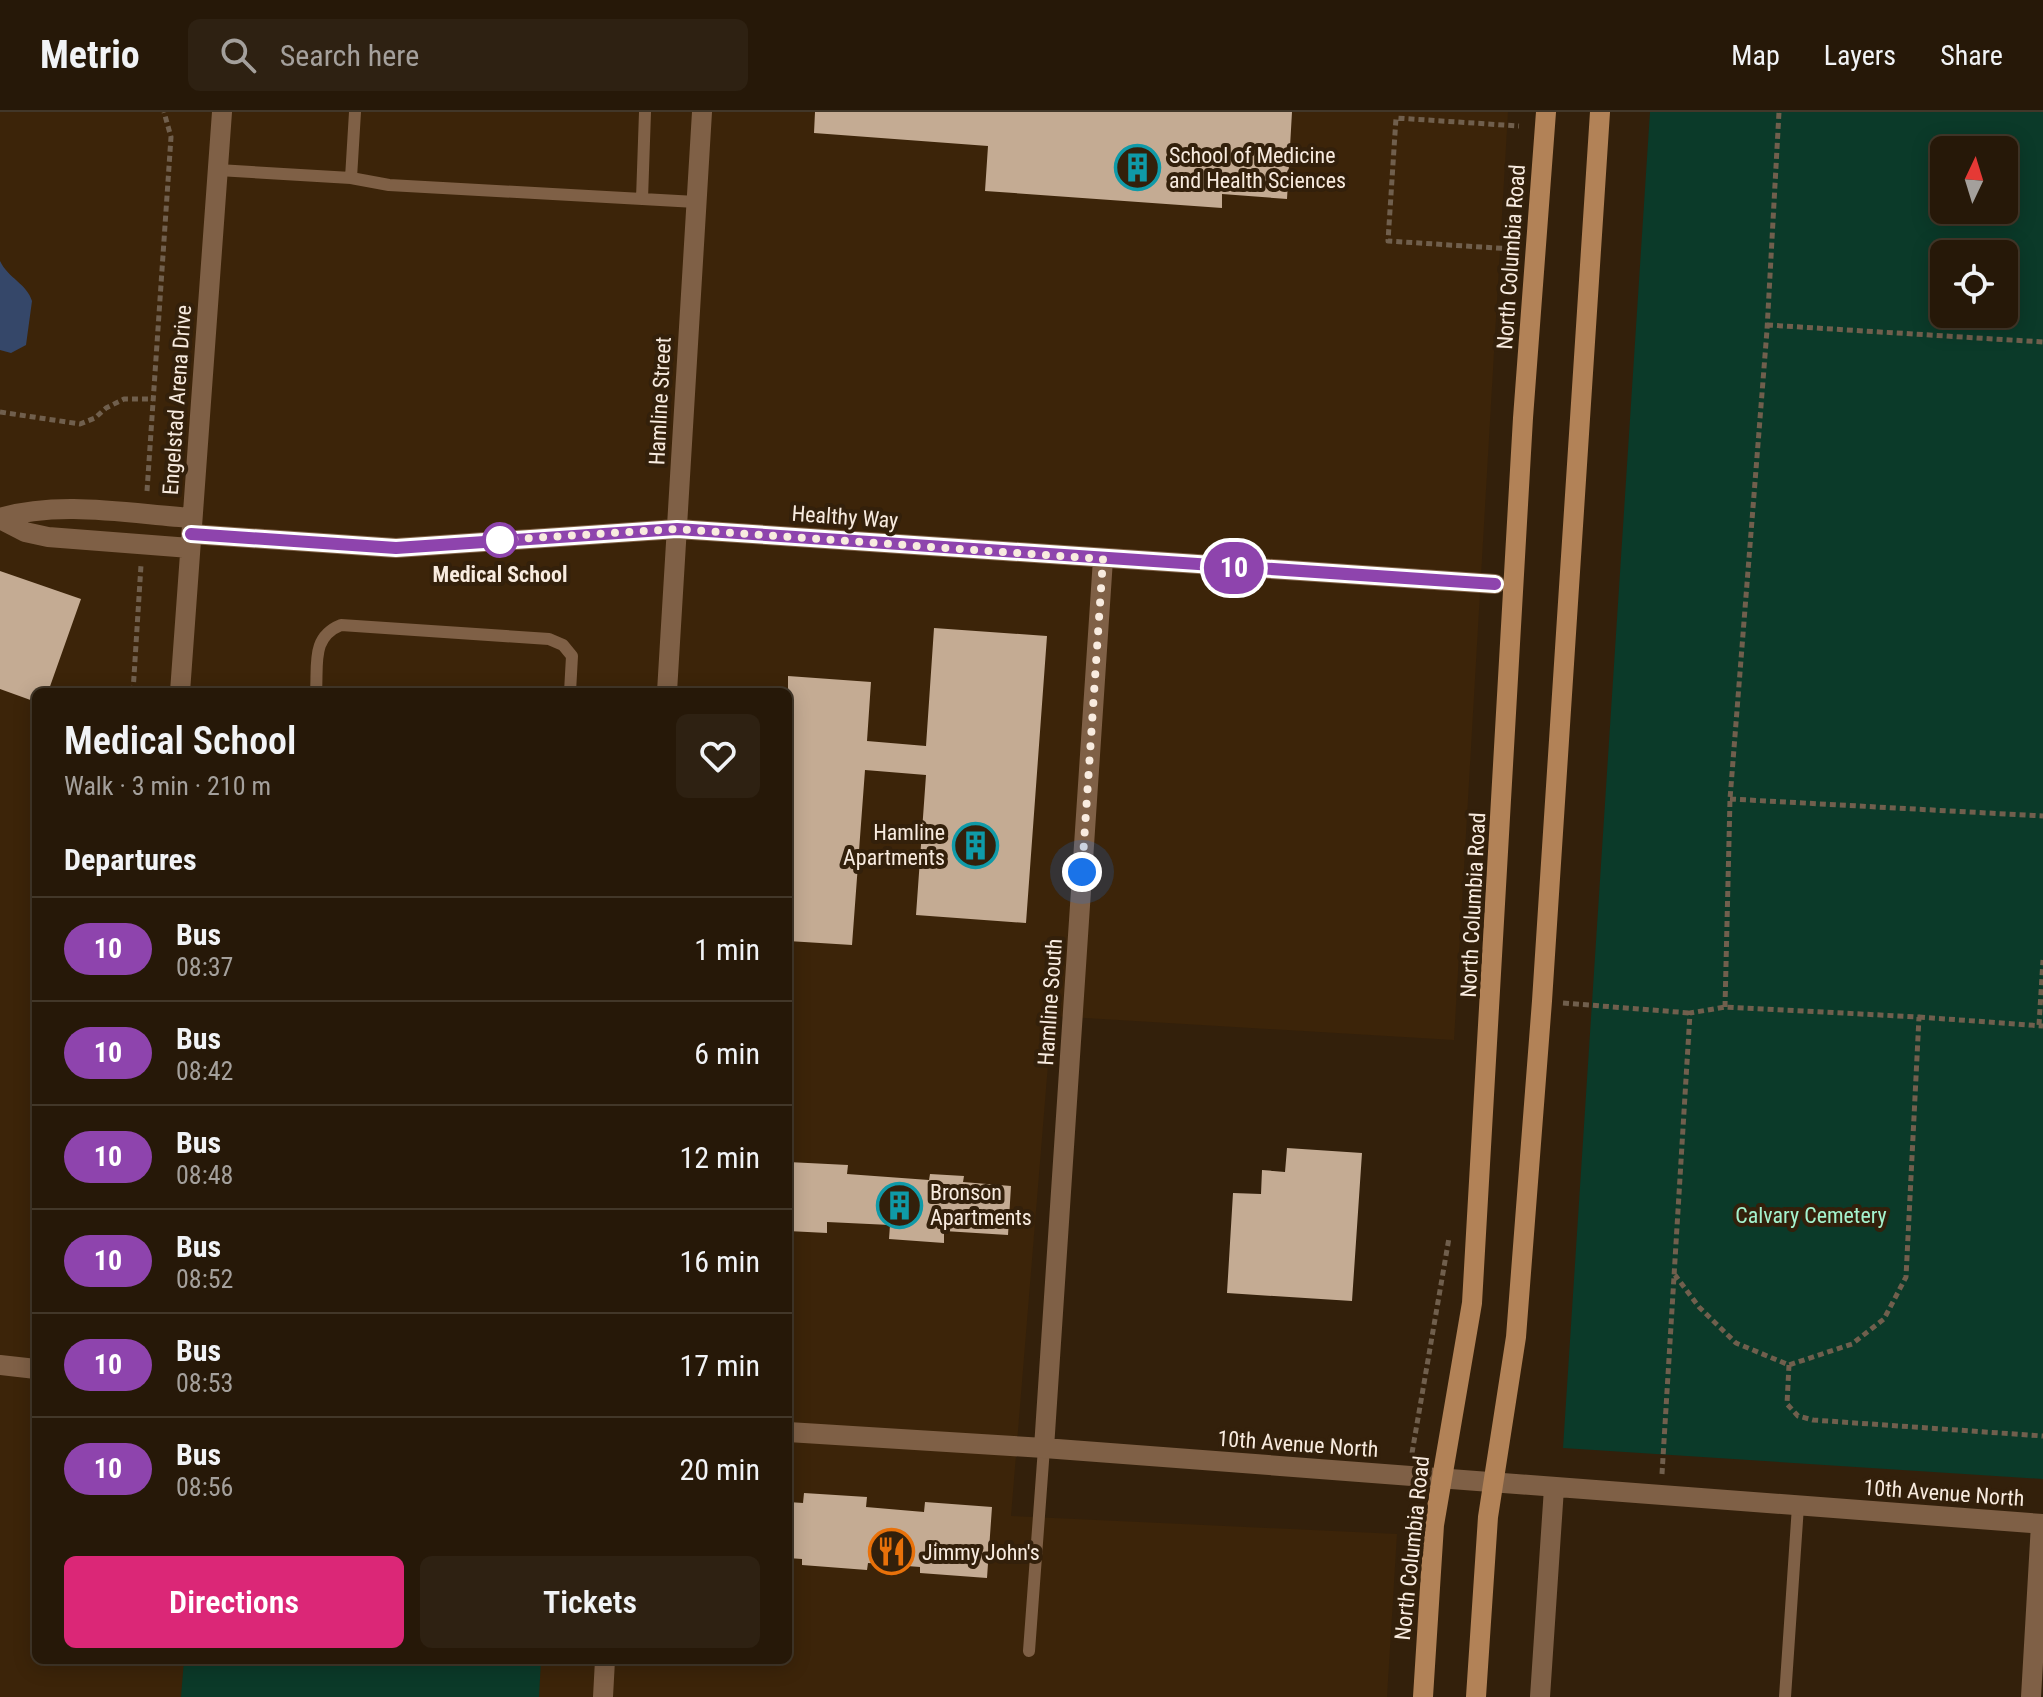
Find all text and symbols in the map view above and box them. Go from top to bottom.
search box [188,19,748,91]
text: Metrio [40,33,140,77]
icon: search [216,33,260,77]
text: Search here [280,38,419,73]
text: Map [1731,39,1780,72]
text: Layers [1824,39,1896,72]
text: Share [1940,39,2003,72]
north arrow [1930,136,2018,224]
map controls [1930,136,2018,328]
place label: School of Medicine and Health Sciences [1169,143,1346,193]
building icon: School of Medicine and Health Sciences [1114,144,1162,192]
street label: North Columbia Road [1492,164,1530,350]
button: locate [1930,240,2018,328]
street label: Engelstad Arena Drive [158,304,196,496]
street label: Hamline Street [644,336,676,466]
street label: Healthy Way [791,501,899,533]
marker: Medical School [483,523,517,557]
line badge: 10 [1198,542,1270,594]
text: 10 [1220,551,1248,584]
place label: Medical School [432,562,568,587]
button: heart [676,714,760,798]
text: Medical School [64,719,296,763]
text: Walk · 3 min · 210 m [64,771,271,801]
street label: North Columbia Road [1456,812,1490,998]
place label: Hamline Apartments [843,820,945,870]
building icon: Hamline Apartments [952,821,1000,869]
text: Departures [64,842,197,877]
your location [1062,852,1102,892]
text: Bus [176,917,221,952]
text: 10 [94,932,122,965]
text: 1 min [694,932,760,967]
street label: Hamline South [1033,938,1067,1066]
text: 08:37 [176,952,233,982]
text: Bus [176,1021,221,1056]
text: 10 [94,1036,122,1069]
text: 6 min [694,1036,760,1071]
text: 08:42 [176,1056,233,1086]
text: Bus [176,1125,221,1160]
text: 10 [94,1140,122,1173]
text: 12 min [679,1140,760,1175]
text: 08:48 [176,1160,233,1190]
place label: Bronson Apartments [930,1180,1032,1230]
building icon: Bronson Apartments [875,1181,923,1229]
park label: Calvary Cemetery [1735,1203,1887,1228]
text: Bus [176,1229,221,1264]
text: 10 [94,1244,122,1277]
text: 16 min [679,1244,760,1279]
text: 08:52 [176,1264,233,1294]
text: Bus [176,1333,221,1368]
text: 10 [94,1348,122,1381]
text: 17 min [679,1348,760,1383]
text: 08:53 [176,1368,233,1398]
street label: 10th Avenue North [1217,1426,1379,1462]
text: Bus [176,1437,221,1472]
text: 10 [94,1452,122,1485]
text: 20 min [679,1452,760,1487]
street label: North Columbia Road [1390,1454,1434,1642]
text: 08:56 [176,1472,233,1502]
street label: 10th Avenue North [1863,1475,2025,1511]
restaurant icon: Jimmy John's [867,1528,915,1576]
place label: Jimmy John's [922,1540,1040,1565]
button: Directions [64,1556,404,1648]
button: Tickets [420,1556,760,1648]

